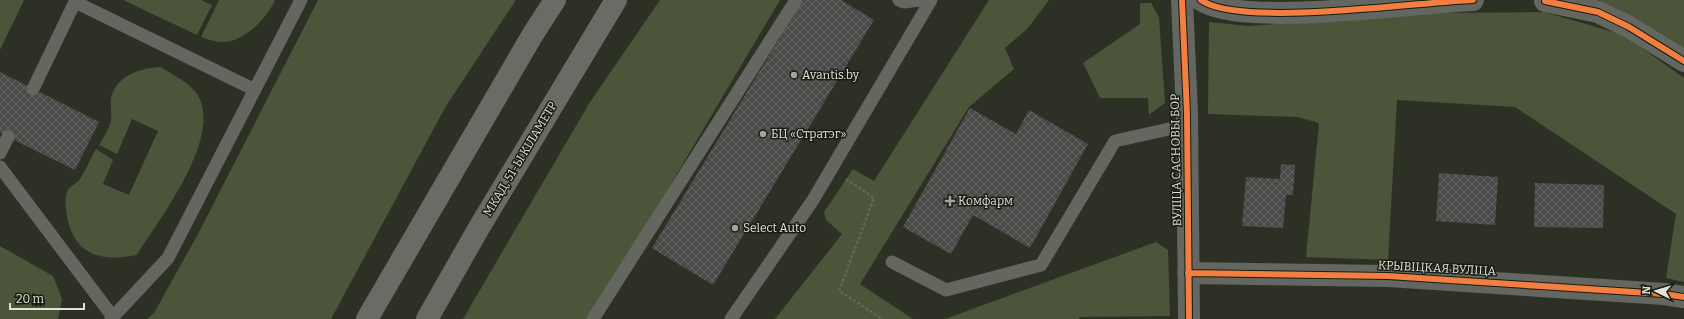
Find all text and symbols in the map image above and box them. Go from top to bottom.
place label: Avantis.by [802,68,860,82]
marker: Avantis.by [789,70,799,80]
street label: ВУЛІЦА САСНОВЫ БОР [1168,94,1184,226]
street label: МКАД, 51-Ы КІЛАМЕТР [480,99,560,219]
place label: БЦ «Стратэг» [771,127,846,141]
marker: БЦ «Стратэг» [758,129,768,139]
place label: Комфарм [958,194,1013,208]
marker: Комфарм [945,196,955,206]
place label: Select Auto [743,221,806,235]
marker: Select Auto [730,223,740,233]
street label: КРЫВІЦКАЯ ВУЛІЦА [1378,258,1497,278]
north arrow [1636,271,1676,311]
scale bar [10,285,84,311]
text: N [1640,285,1653,295]
text: 20 m [16,292,45,306]

